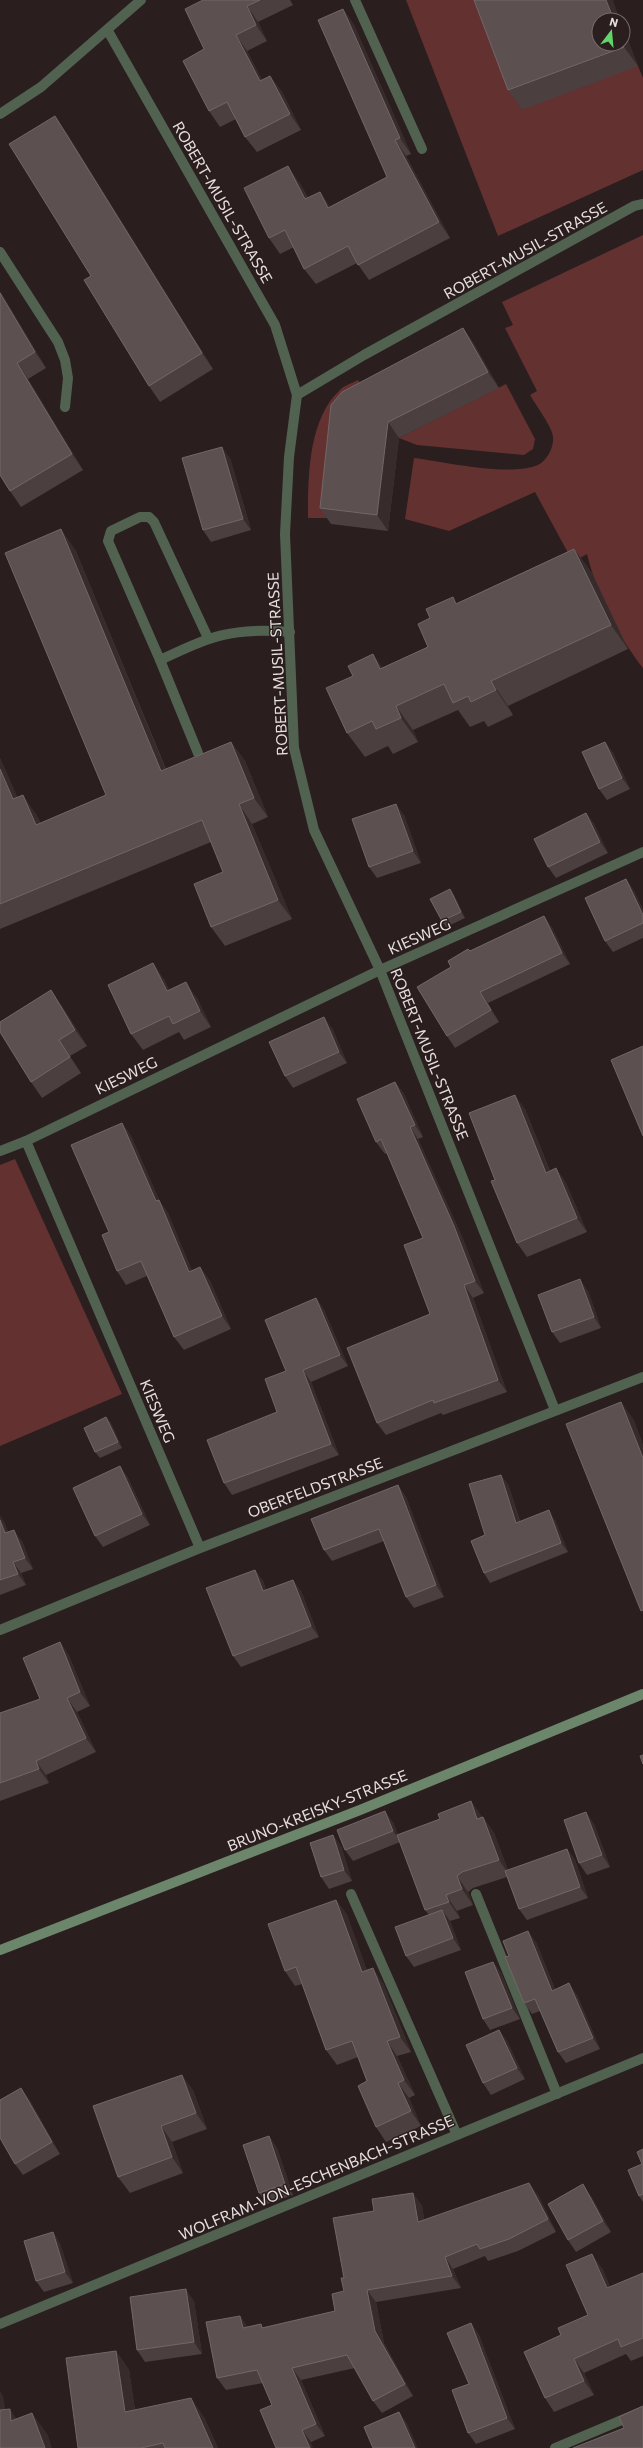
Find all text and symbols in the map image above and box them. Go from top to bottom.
north arrow [591,12,631,52]
text: N [608,15,620,29]
street label: ROBERT-MUSIL-STRASSE [169,118,277,286]
street label: ROBERT-MUSIL-STRASSE [440,198,610,302]
street label: ROBERT-MUSIL-STRASSE [263,572,291,756]
street label: KIESWEG [385,914,453,958]
street label: ROBERT-MUSIL-STRASSE [387,965,473,1143]
street label: KIESWEG [92,1052,160,1098]
street label: KIESWEG [137,1377,179,1445]
street label: OBERFELDSTRASSE [245,1453,385,1521]
street label: BRUNO-KREISKY-STRASSE [224,1766,410,1854]
street label: WOLFRAM-VON-ESCHENBACH-STRASSE [176,2111,456,2243]

